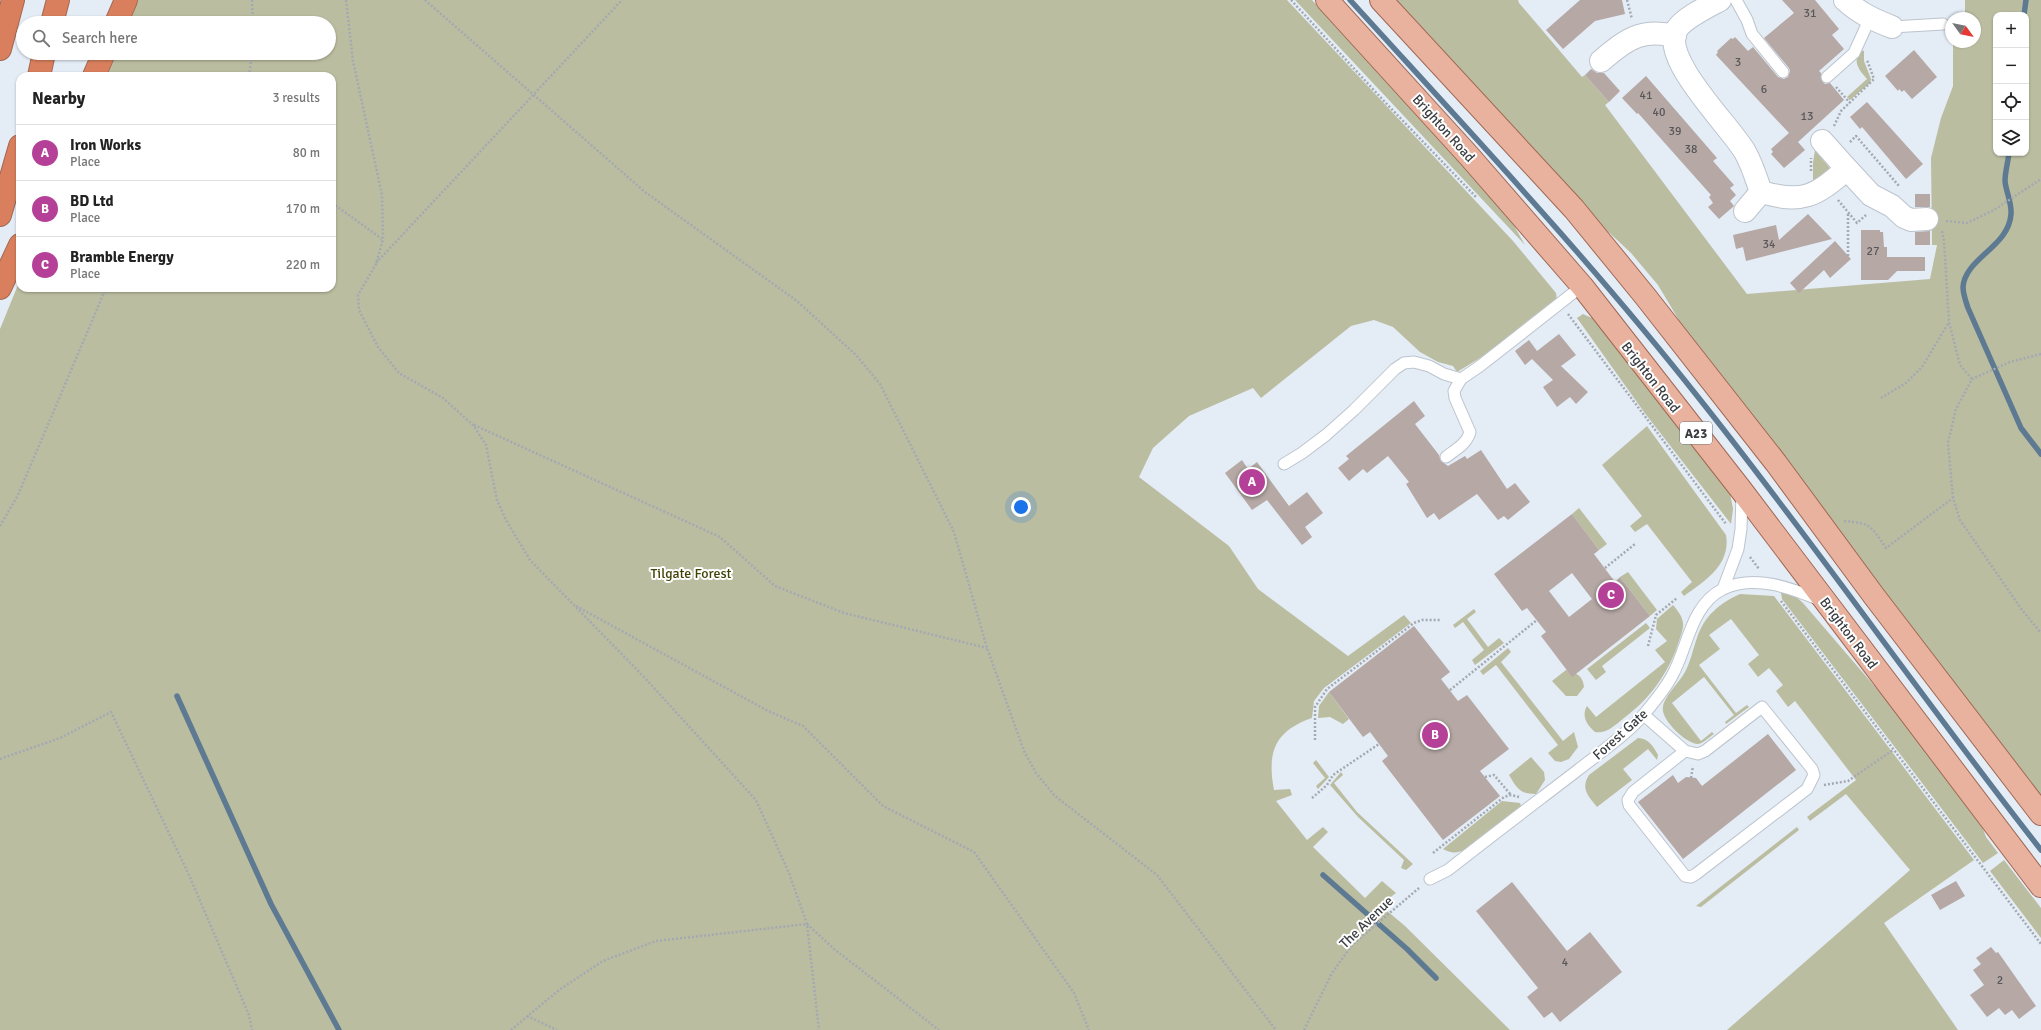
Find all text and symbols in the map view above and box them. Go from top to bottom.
house number: 31 [1804,6,1816,21]
north arrow [1945,12,1981,48]
map controls [1993,12,2029,156]
button: + [1993,12,2029,48]
search box [16,16,336,60]
icon: search [30,27,52,49]
text: Search here [62,29,138,47]
button: − [1993,48,2029,84]
house number: 3 [1735,55,1741,70]
house number: 6 [1761,82,1767,97]
button: locate [1993,84,2029,120]
text: Nearby [32,88,85,109]
house number: 41 [1640,88,1652,103]
text: 3 results [272,90,320,106]
street label: Brighton Road [1409,91,1478,166]
house number: 40 [1653,105,1665,120]
house number: 13 [1801,109,1813,124]
button: layers [1993,120,2029,156]
house number: 39 [1669,124,1681,139]
text: Iron Works [70,136,141,154]
house number: 38 [1685,142,1697,157]
text: A [41,145,49,161]
text: 80 m [293,145,320,161]
text: Place [70,154,100,170]
text: BD Ltd [70,192,114,210]
text: B [41,201,49,217]
text: 170 m [286,201,320,217]
text: Place [70,210,100,226]
house number: 34 [1763,237,1776,252]
house number: 27 [1867,244,1879,259]
text: Bramble Energy [70,248,174,266]
text: C [41,257,49,273]
text: 220 m [286,257,320,273]
text: Place [70,266,100,282]
street label: Brighton Road [1618,339,1684,416]
road number: A23 [1680,422,1712,444]
pin: A [1239,467,1265,497]
your location [1011,497,1031,517]
park label: Tilgate Forest [650,565,732,582]
pin: C [1598,580,1624,610]
street label: Brighton Road [1816,594,1881,672]
street label: Forest Gate [1589,705,1651,763]
pin: B [1422,720,1448,750]
street label: The Avenue [1336,892,1397,952]
house number: 4 [1562,955,1569,970]
house number: 2 [1997,973,2003,988]

